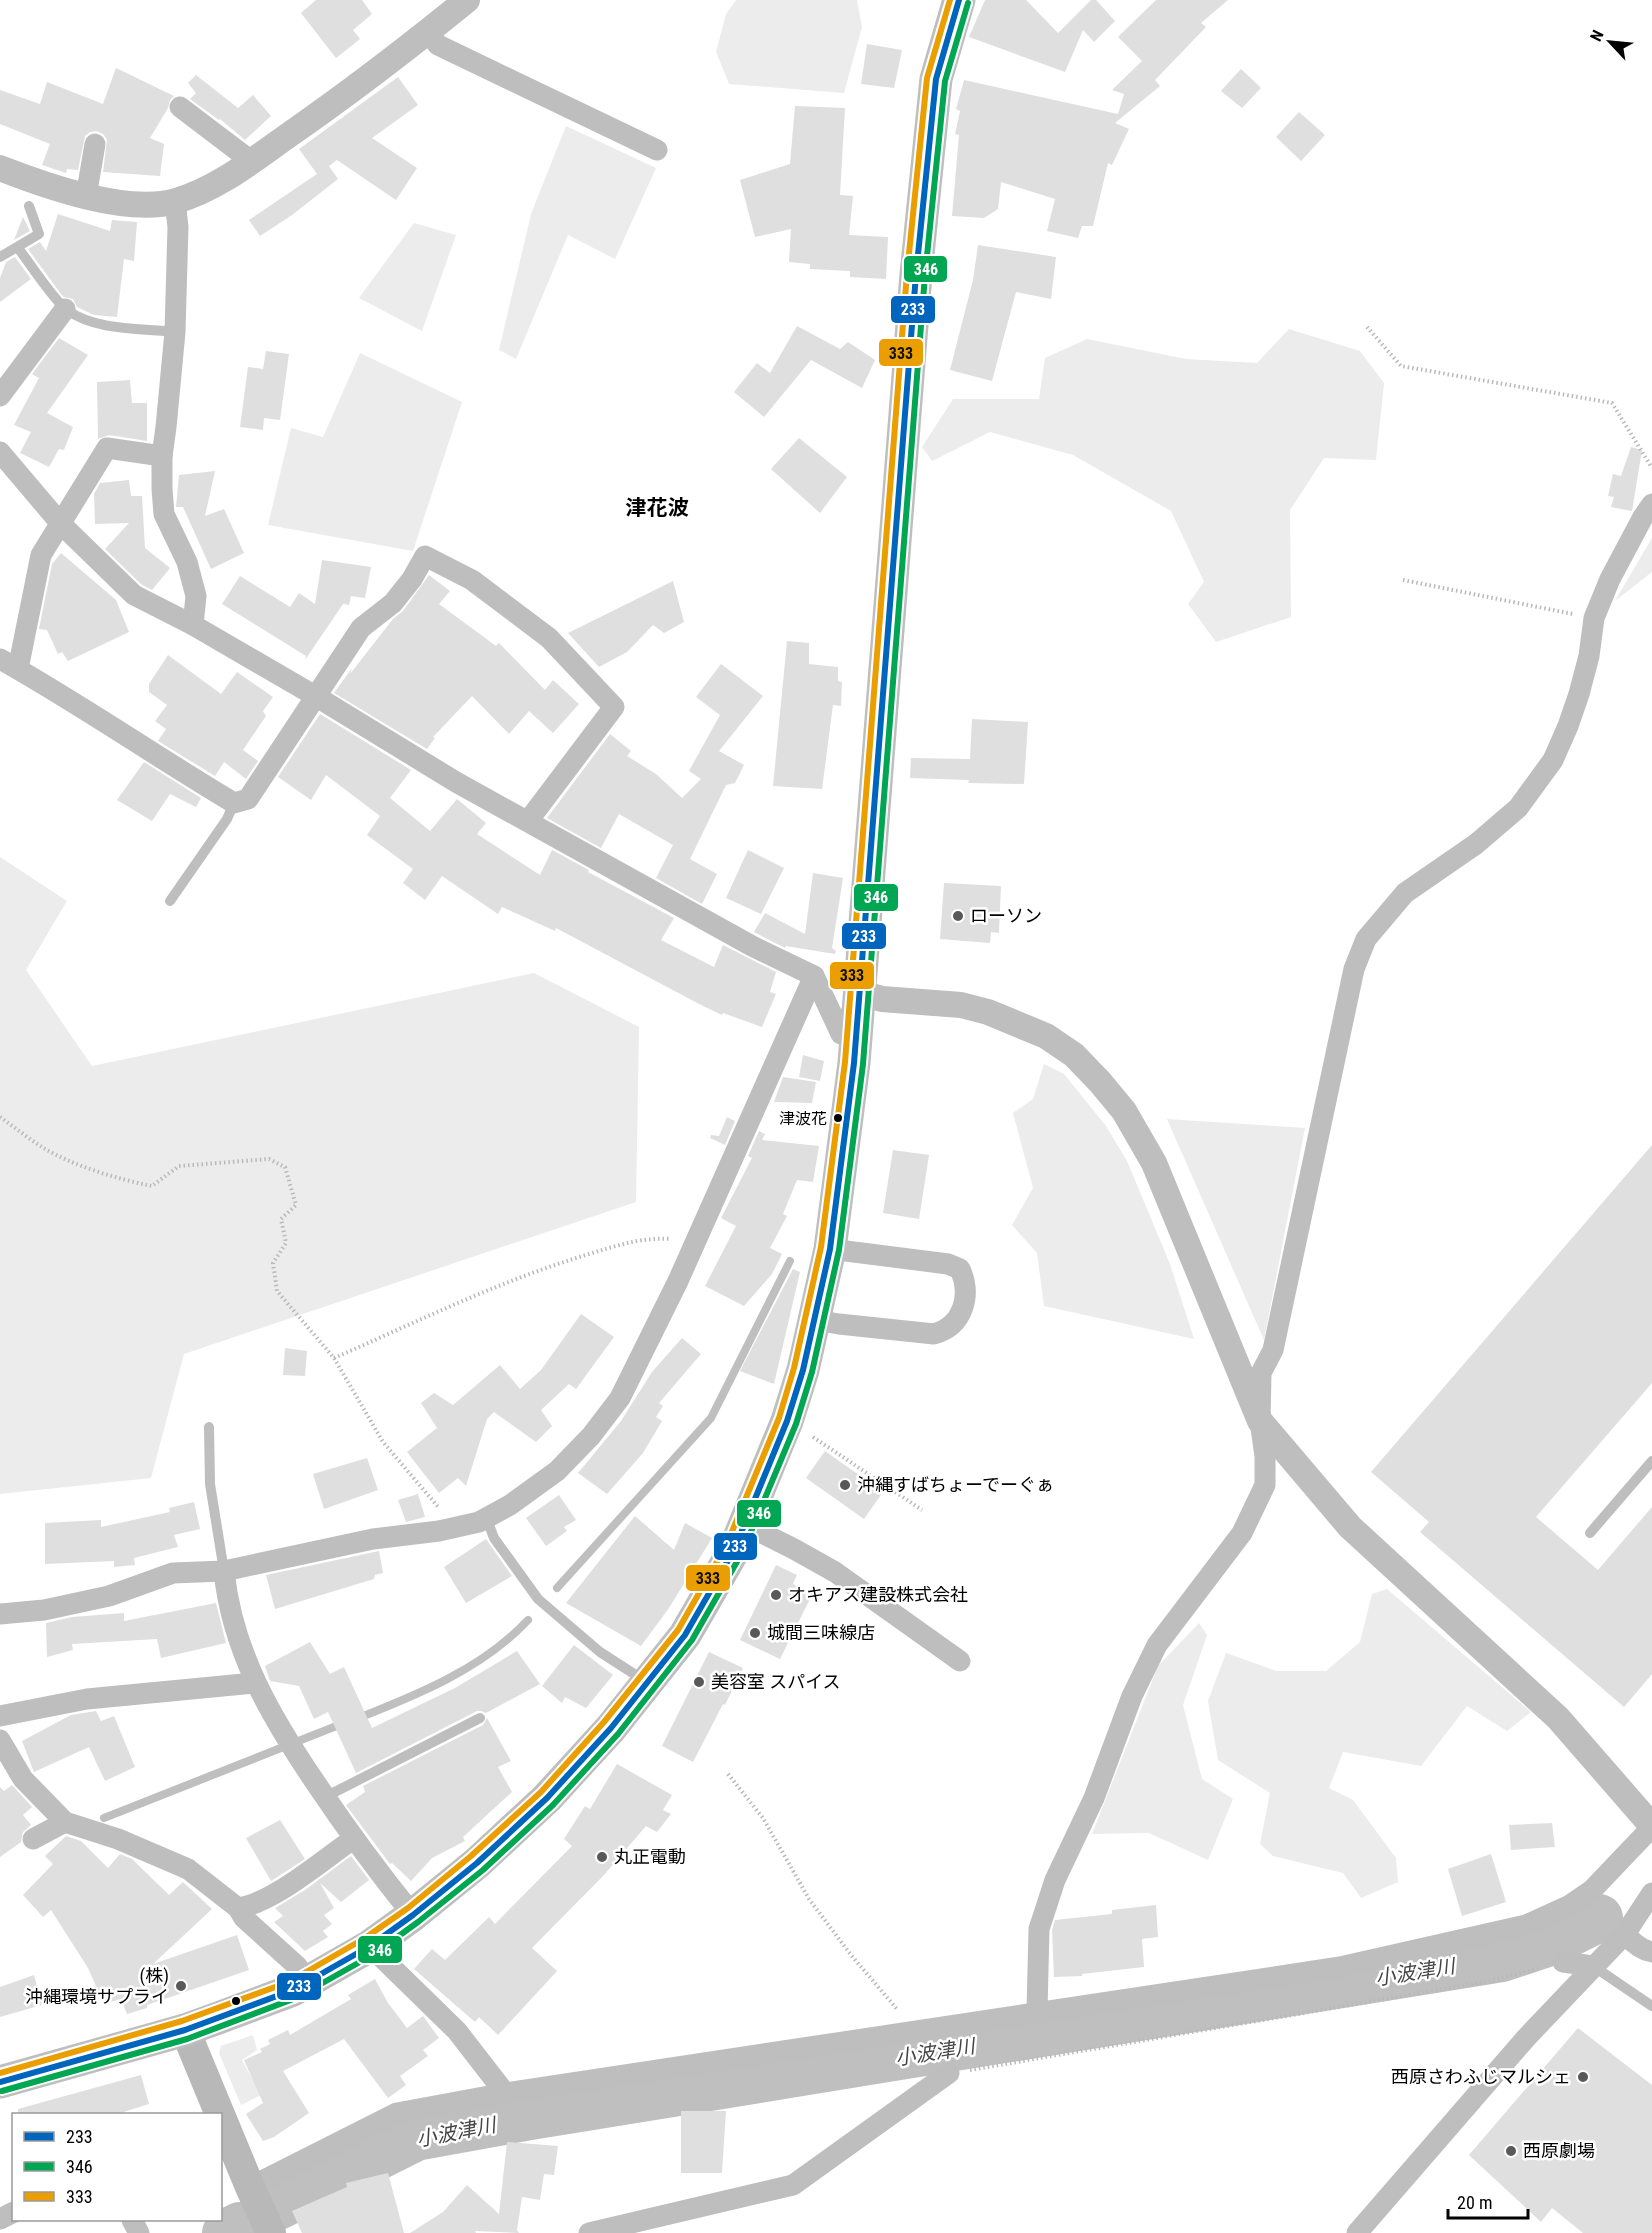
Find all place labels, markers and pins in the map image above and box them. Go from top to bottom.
place label: ローソン [970,905,1042,926]
marker: ローソン [951,909,965,923]
place label: 津波花 [779,1109,827,1128]
marker: 津波花 [832,1112,844,1124]
place label: 沖縄すばちょーでーぐぁ [857,1474,1054,1495]
marker: 沖縄すばちょーでーぐぁ [838,1478,852,1492]
place label: オキアス建設株式会社 [788,1584,968,1605]
marker: オキアス建設株式会社 [769,1588,783,1602]
place label: 城間三味線店 [767,1622,875,1643]
marker: 城間三味線店 [748,1626,762,1640]
place label: 美容室 スパイス [711,1671,841,1692]
marker: 美容室 スパイス [692,1675,706,1689]
place label: 丸正電動 [614,1846,686,1867]
marker: 丸正電動 [595,1850,609,1864]
place label: (株) 沖縄環境サプライ [25,1965,169,2007]
marker: (株) 沖縄環境サプライ [174,1979,188,1993]
unlabelled marker [230,1995,242,2007]
place label: 西原さわふじマルシェ [1391,2066,1571,2087]
marker: 西原さわふじマルシェ [1576,2070,1590,2084]
place label: 西原劇場 [1523,2140,1595,2161]
marker: 西原劇場 [1504,2144,1518,2158]

